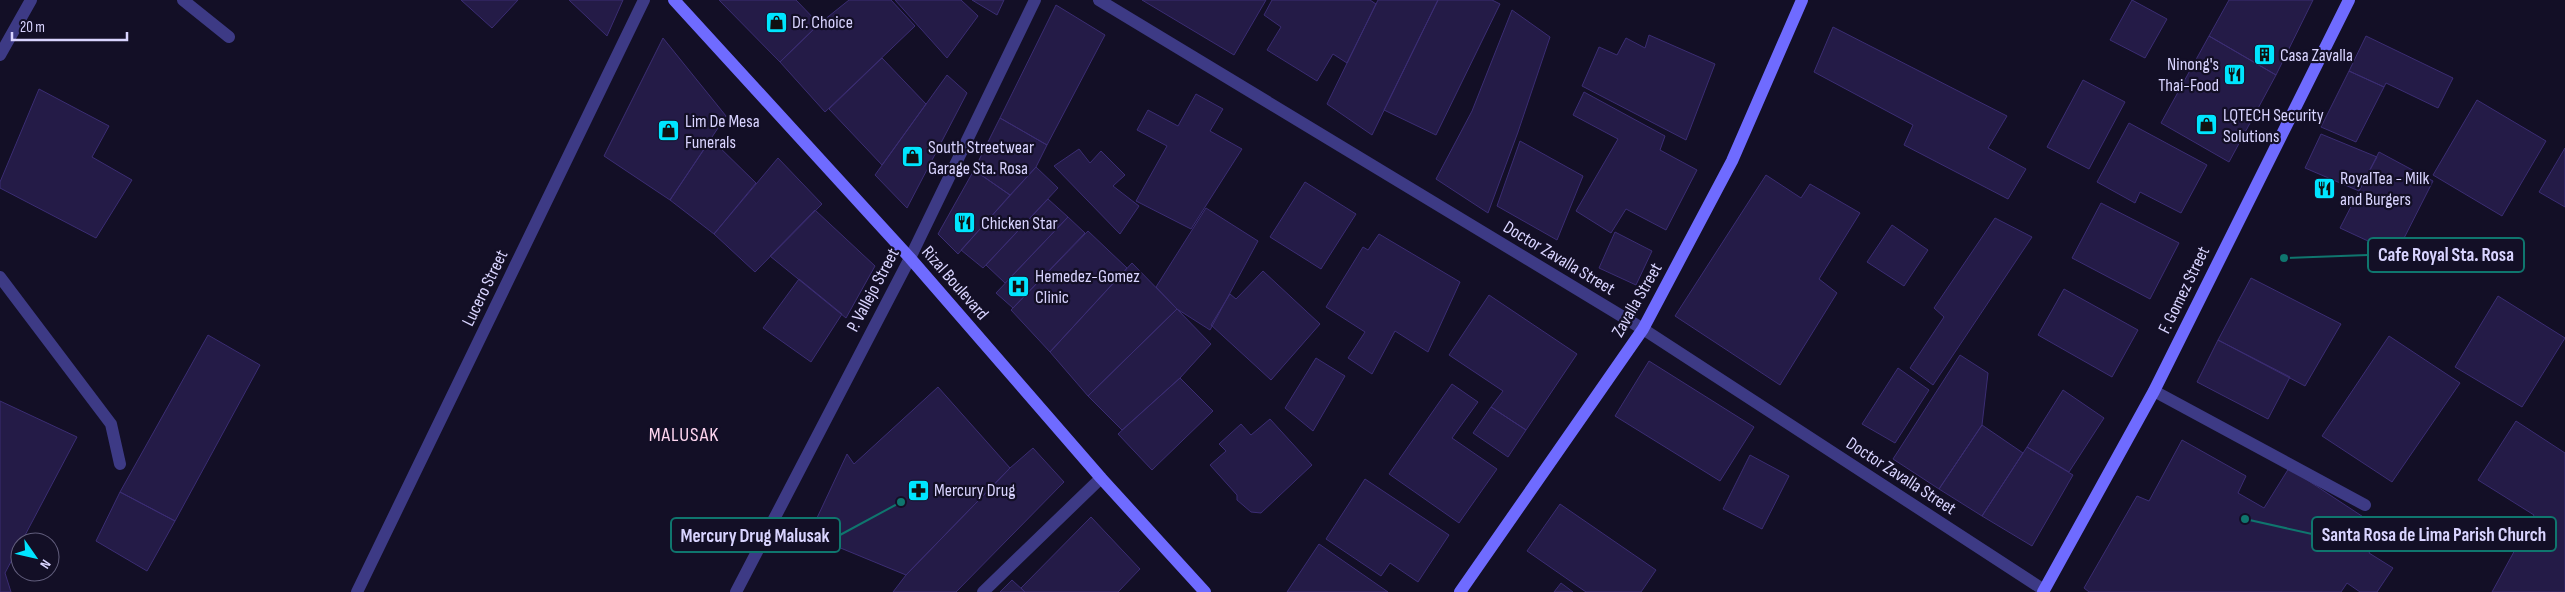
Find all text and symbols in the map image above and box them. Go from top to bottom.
scale bar [12,10,128,42]
shop icon: Dr. Choice [764,10,788,34]
place label: Dr. Choice [792,12,853,33]
text: 20 m [20,18,45,37]
building icon: Casa Zavalla [2252,43,2276,67]
place label: Casa Zavalla [2280,45,2353,66]
place label: Ninong's Thai-Food [2158,54,2219,96]
restaurant icon: Ninong's Thai-Food [2223,62,2247,86]
place label: LQTECH Security Solutions [2223,105,2324,147]
place label: Lim De Mesa Funerals [685,111,760,153]
shop icon: LQTECH Security Solutions [2195,113,2219,137]
shop icon: Lim De Mesa Funerals [657,119,681,143]
place label: South Streetwear Garage Sta. Rosa [928,137,1034,179]
shop icon: South Streetwear Garage Sta. Rosa [900,145,924,169]
place label: RoyalTea - Milk and Burgers [2340,168,2429,210]
restaurant icon: RoyalTea - Milk and Burgers [2312,176,2336,200]
restaurant icon: Chicken Star [953,211,977,235]
place label: Chicken Star [981,213,1058,234]
street label: Doctor Zavalla Street [1499,216,1619,300]
callout: Cafe Royal Sta. Rosa [2368,238,2524,272]
street label: Rizal Boulevard [917,242,993,324]
street label: F. Gomez Street [2154,243,2214,337]
street label: P. Vallejo Street [842,244,904,335]
text: Cafe Royal Sta. Rosa [2378,244,2514,267]
street label: Lucero Street [458,246,513,329]
street label: Zavalla Street [1607,259,1667,341]
place label: Hemedez-Gomez Clinic [1035,266,1140,308]
hospital icon: Hemedez-Gomez Clinic [1007,274,1031,298]
district label: MALUSAK [649,423,719,447]
street label: Doctor Zavalla Street [1842,433,1960,520]
pharmacy icon: Mercury Drug [906,478,930,502]
place label: Mercury Drug [934,480,1015,501]
callout: Santa Rosa de Lima Parish Church [2312,517,2556,551]
callout: Mercury Drug Malusak [671,518,840,552]
text: Santa Rosa de Lima Parish Church [2322,524,2546,547]
text: Mercury Drug Malusak [680,525,830,548]
north arrow [10,532,60,582]
text: N [36,556,55,572]

